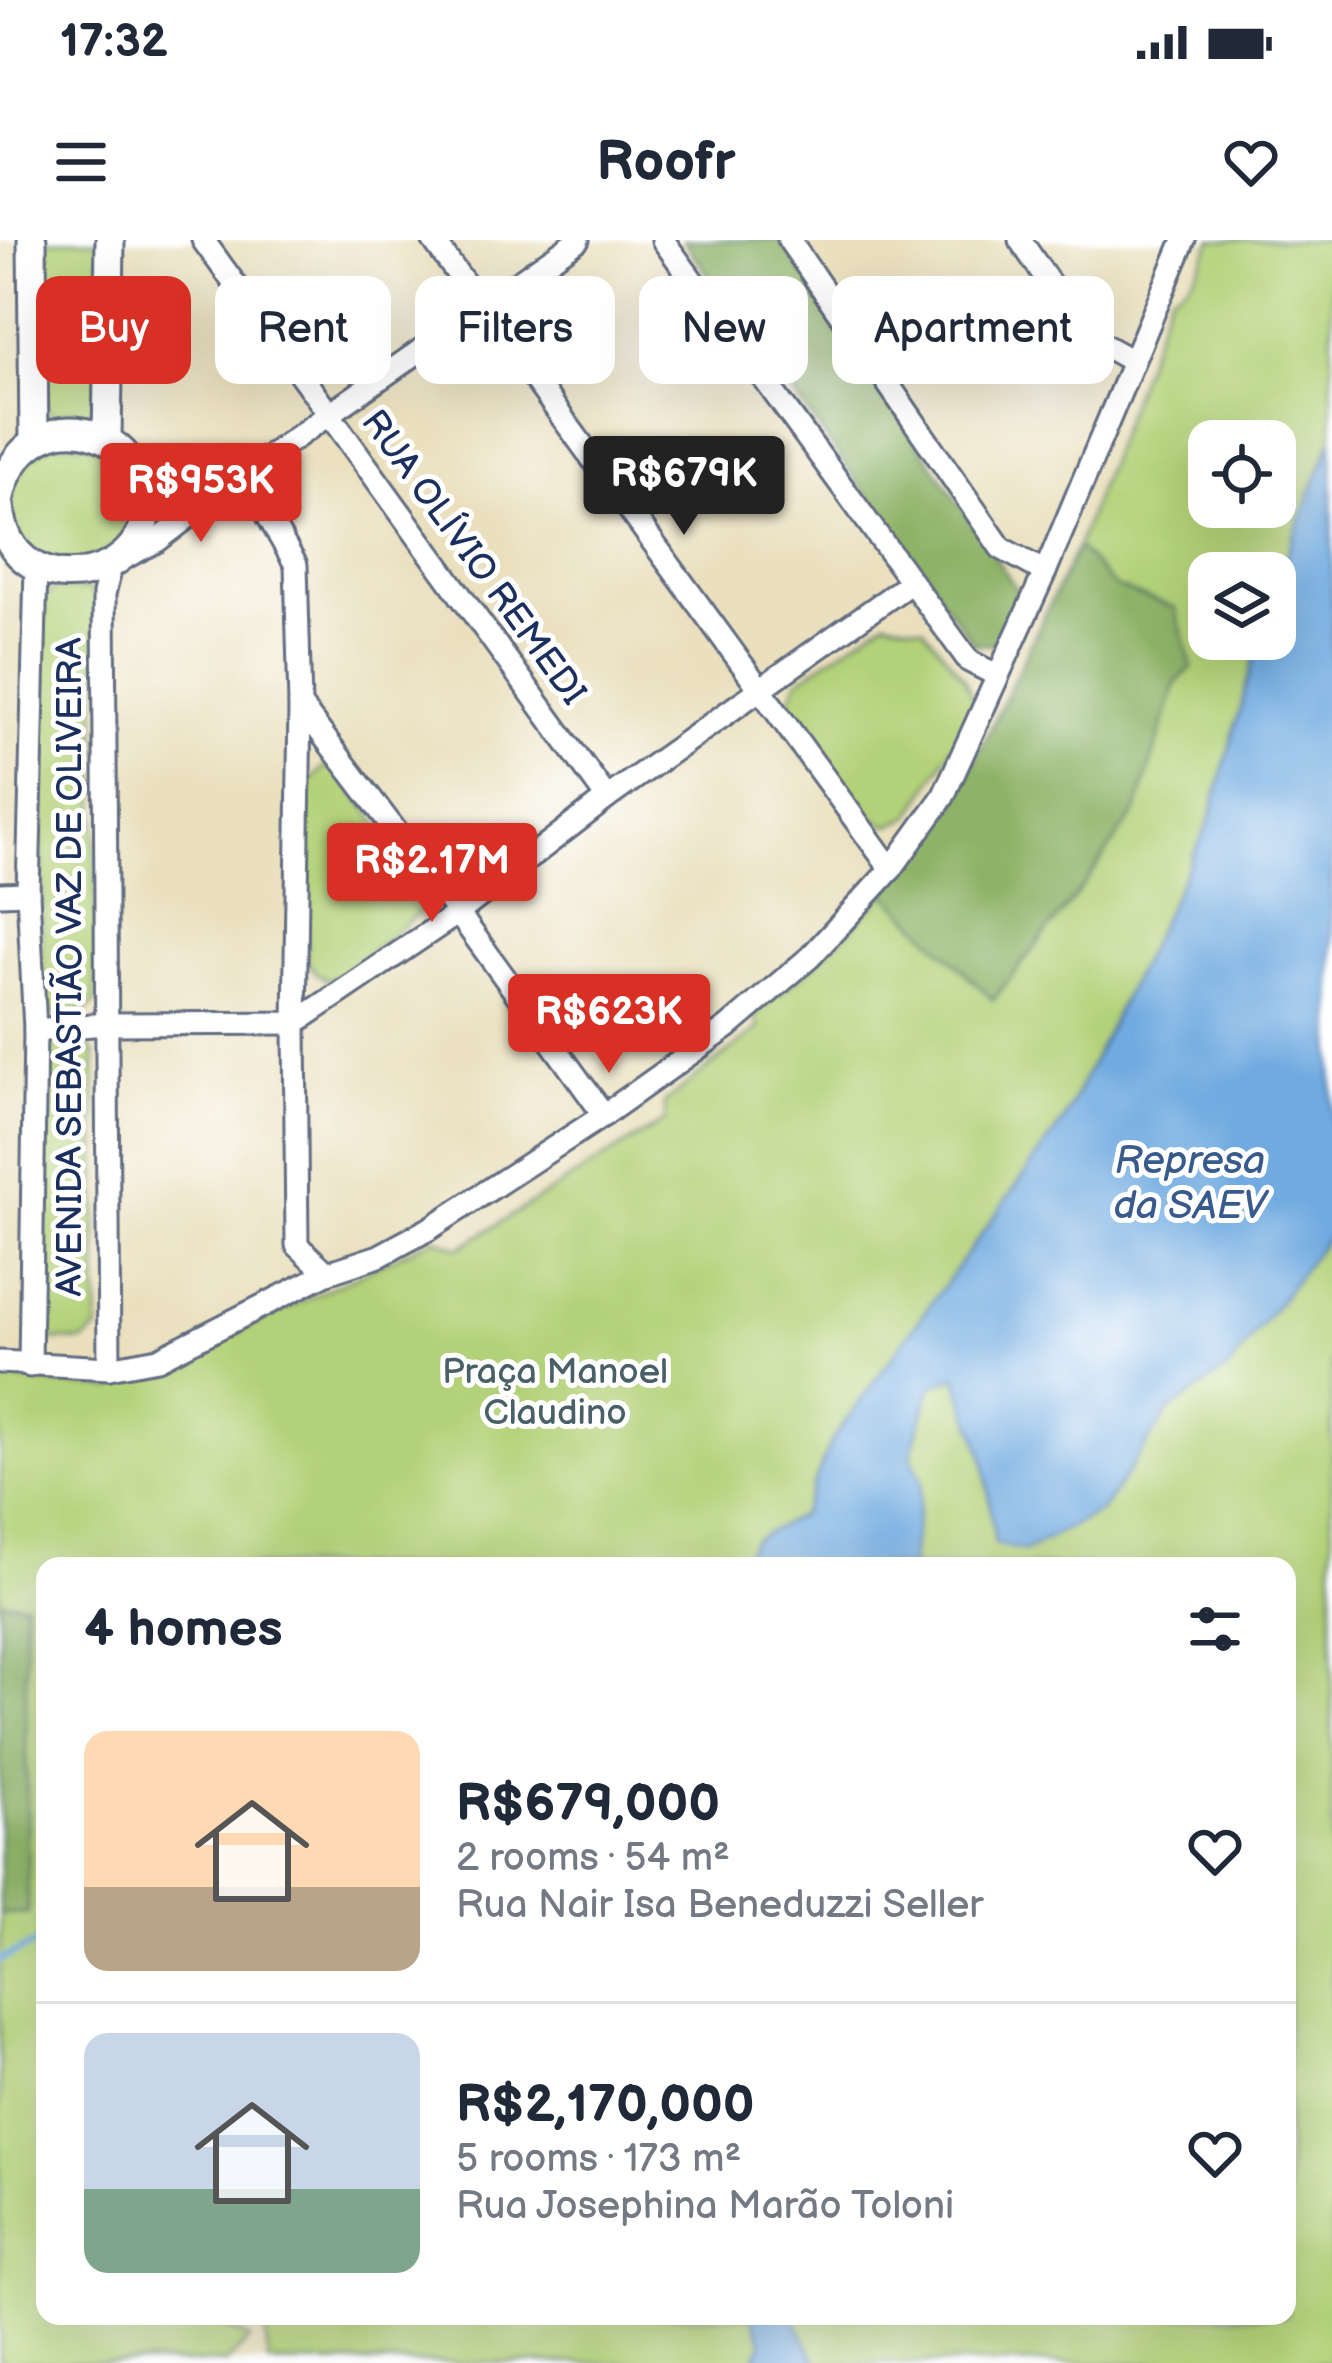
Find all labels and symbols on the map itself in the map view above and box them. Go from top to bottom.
street label: RUA OLÍVIO REMEDI [352,402,595,714]
pin: R$679K [586,436,782,538]
pin: R$953K [103,443,299,545]
street label: AVENIDA SEBASTIÃO VAZ DE OLIVEIRA [49,638,92,1296]
pin: R$2.17M [321,823,543,925]
pin: R$623K [511,974,707,1076]
water label: Represa da SAEV [1114,1138,1270,1230]
park label: Praça Manoel Claudino [442,1351,668,1435]

